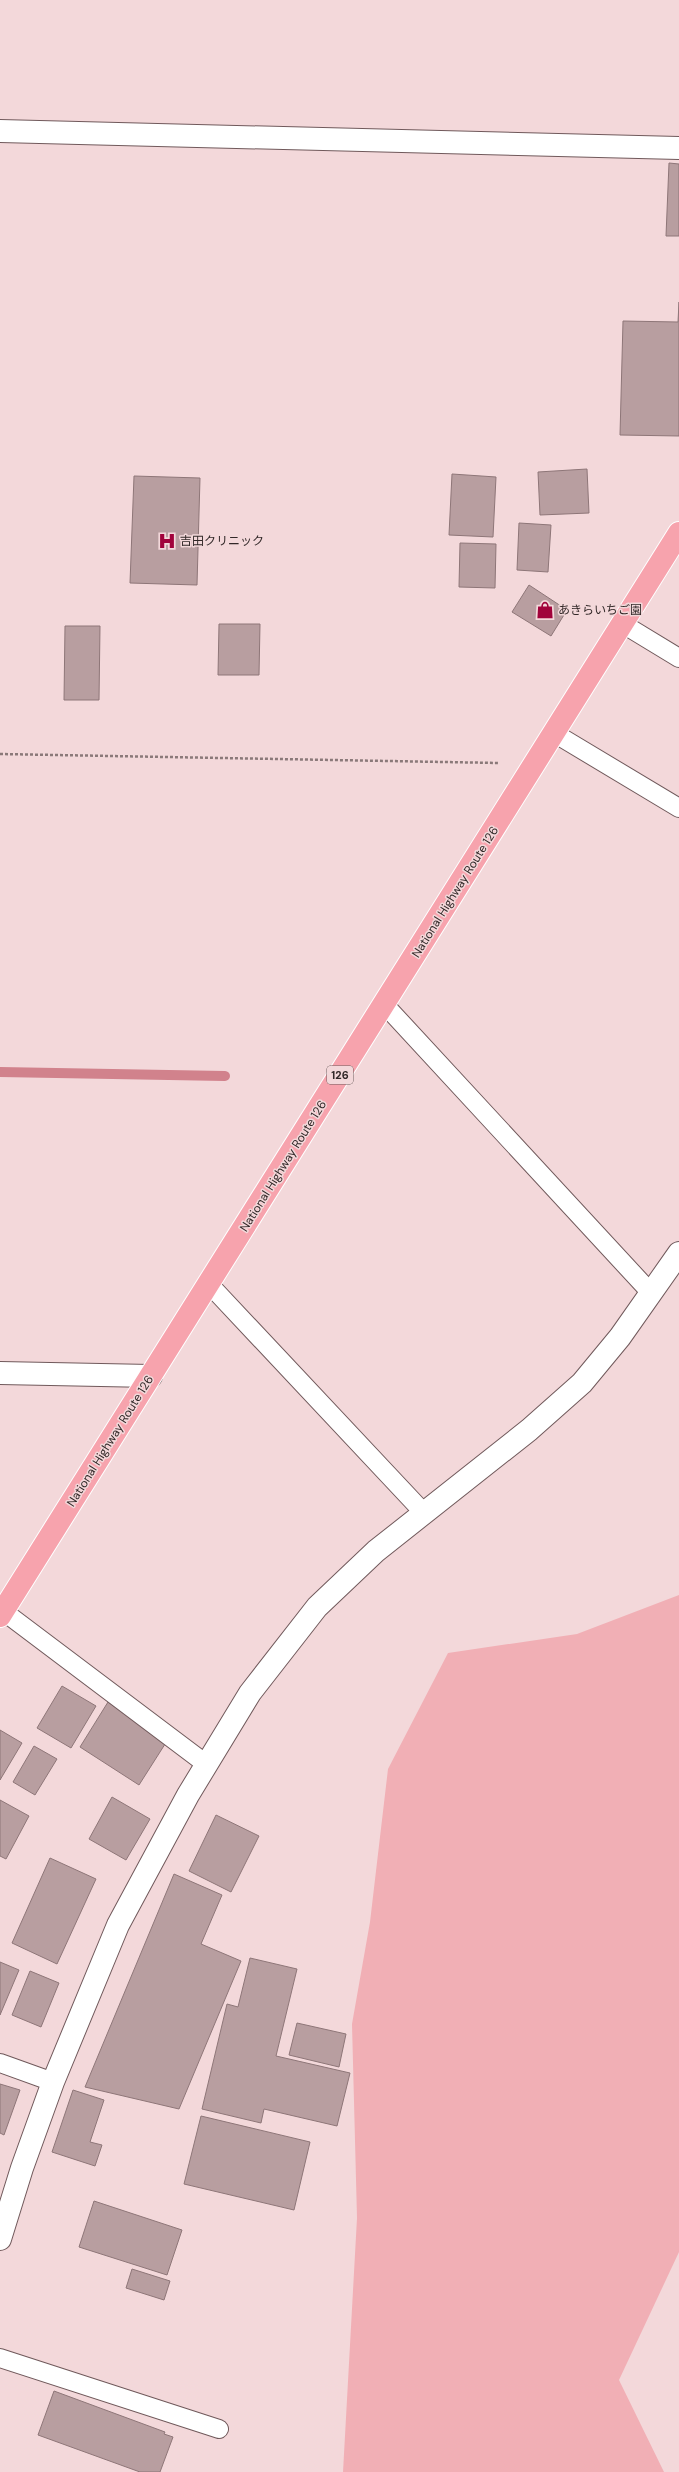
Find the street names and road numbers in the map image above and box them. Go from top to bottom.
street label: National Highway Route 126 [408,823,502,961]
road number: 126 [327,1066,353,1084]
street label: National Highway Route 126 [236,1097,330,1235]
street label: National Highway Route 126 [63,1372,157,1510]

